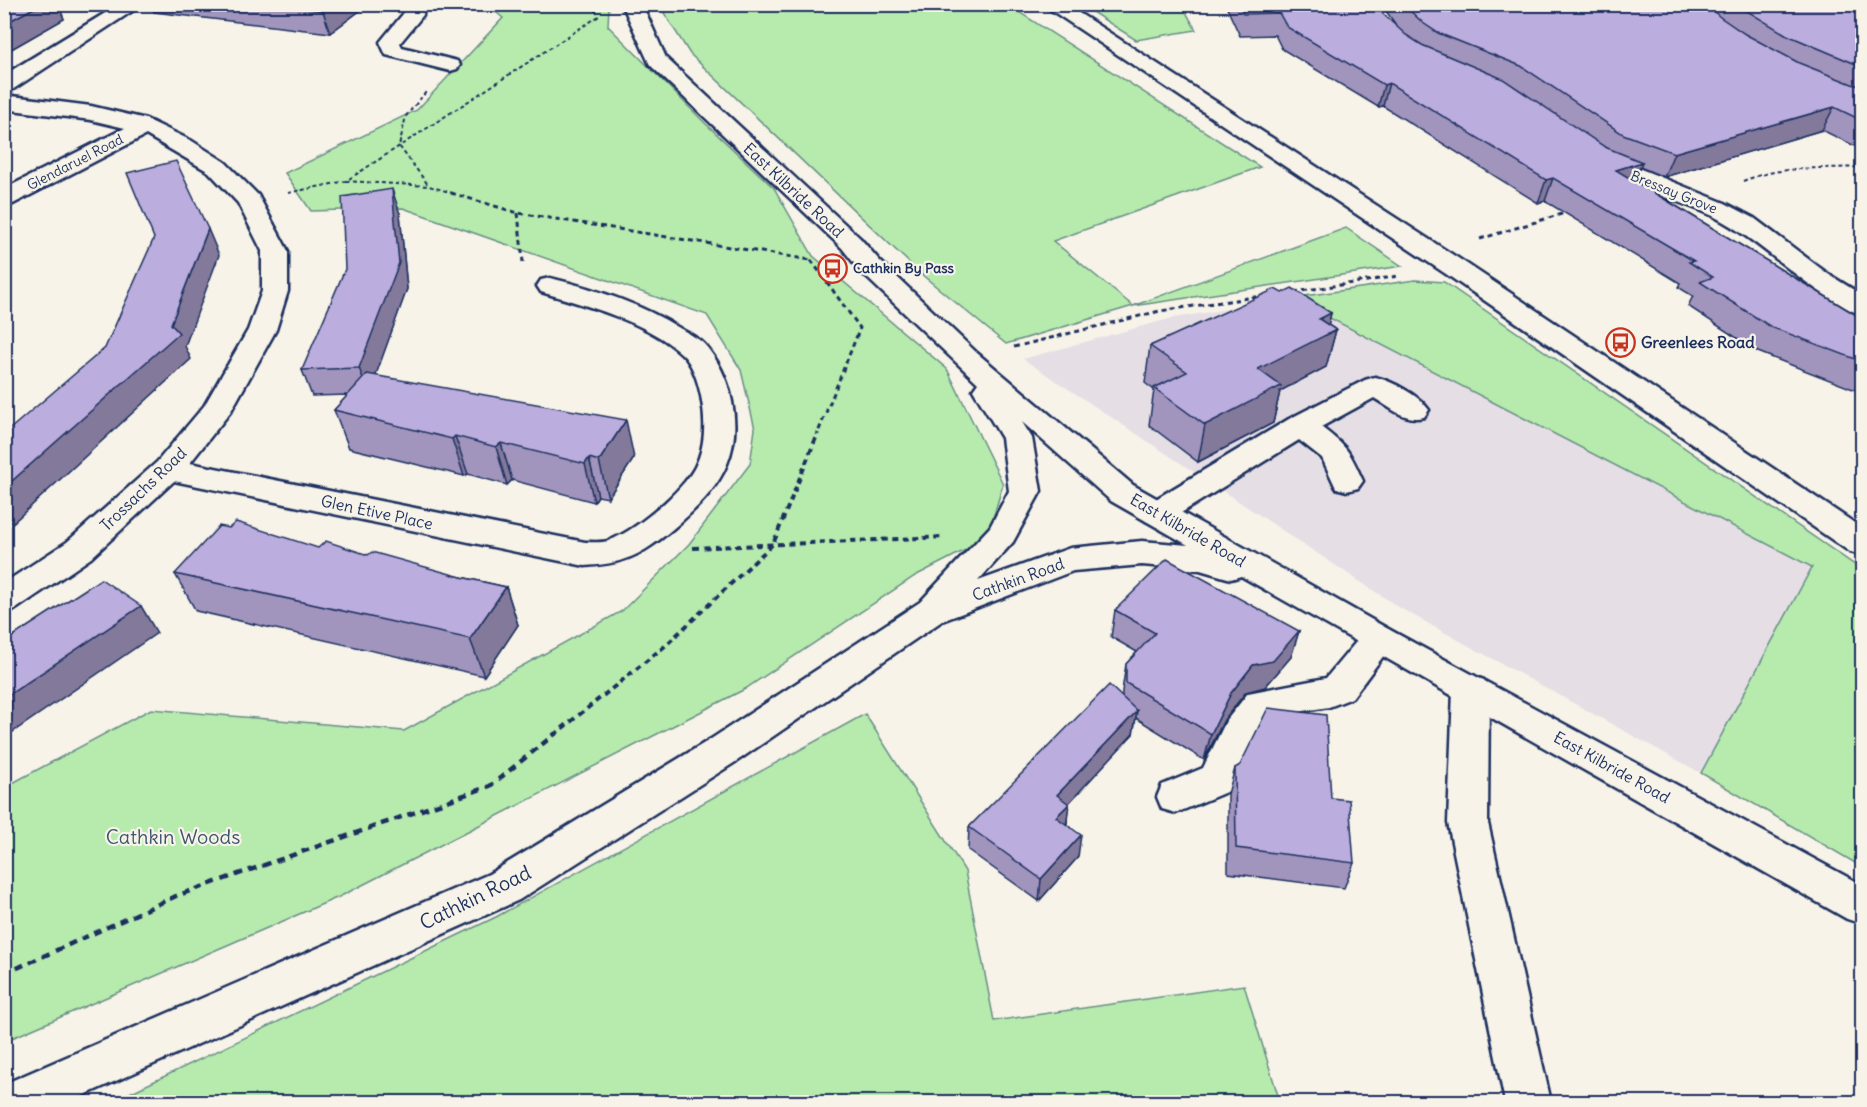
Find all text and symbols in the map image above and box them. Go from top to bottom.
street label: Glendaruel Road [24,130,126,194]
street label: East Kilbride Road [740,138,848,242]
street label: Bressay Grove [1628,166,1720,218]
bus stop icon: Cathkin By Pass [816,252,848,284]
place label: Cathkin By Pass [853,259,954,277]
bus stop icon: Greenlees Road [1604,326,1636,358]
place label: Greenlees Road [1641,332,1755,352]
street label: Trossachs Road [96,443,190,535]
street label: East Kilbride Road [1127,489,1249,571]
street label: Glen Etive Place [319,490,435,534]
street label: Cathkin Road [969,553,1067,605]
street label: East Kilbride Road [1550,727,1674,807]
park label: Cathkin Woods [106,824,240,849]
street label: Cathkin Road [415,859,535,935]

